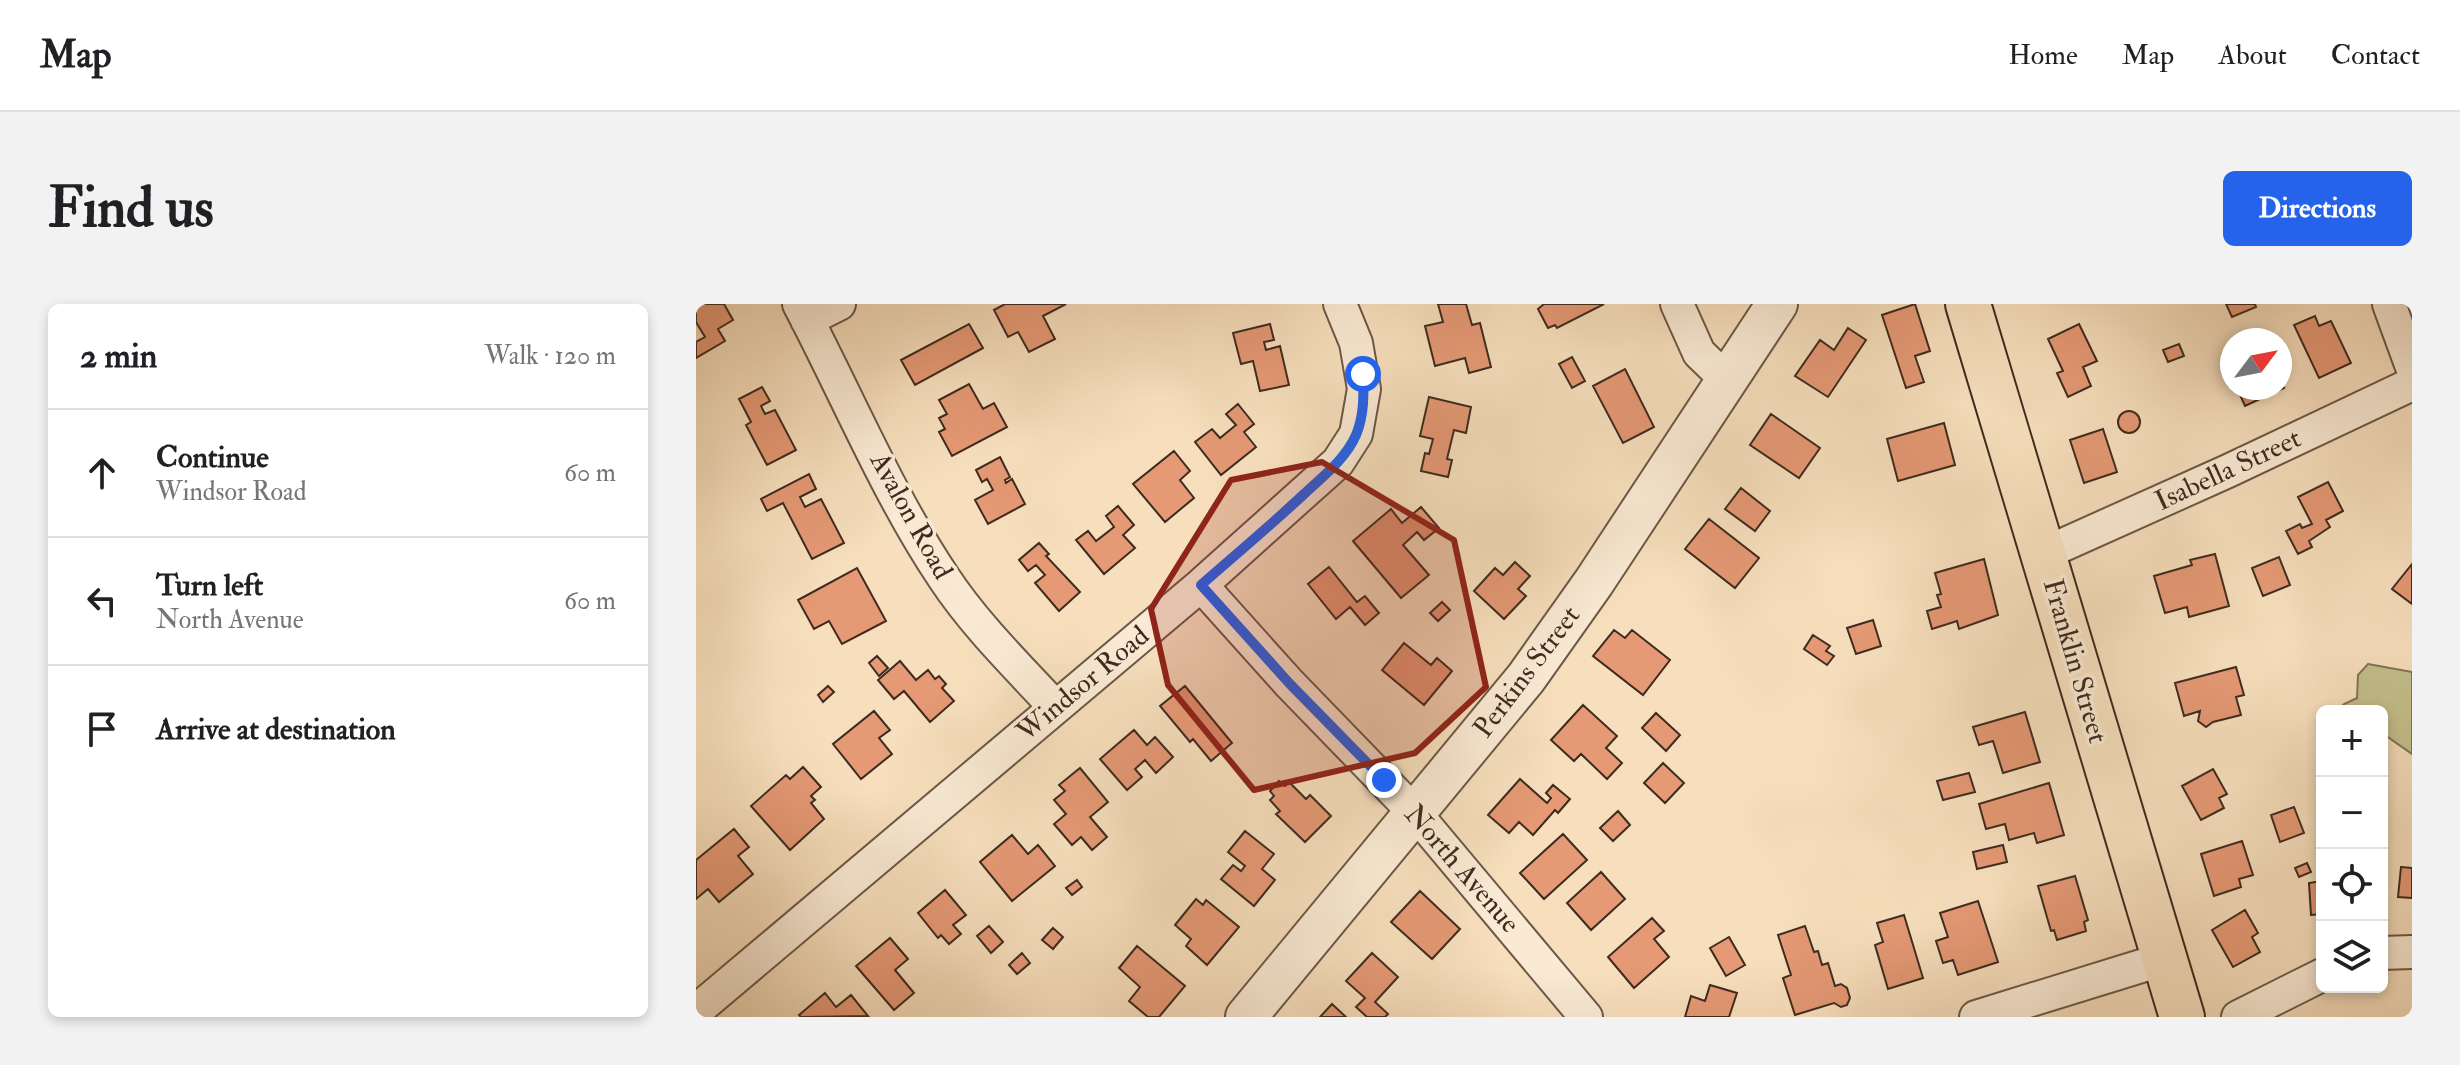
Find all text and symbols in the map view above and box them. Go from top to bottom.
text: Map [40,31,111,79]
text: Home [2008,38,2078,73]
text: Map [2122,38,2174,73]
text: About [2218,38,2287,73]
text: Contact [2331,38,2420,73]
button: Directions [2223,171,2412,246]
text: Find us [48,173,214,244]
north arrow [2220,328,2292,400]
text: 2 min [80,335,157,378]
text: Walk · 120 m [485,340,616,372]
route start [1345,356,1381,392]
street label: Isabella Street [2149,421,2307,519]
text: Continue [156,439,269,476]
street label: Avalon Road [861,445,960,586]
icon: ahead [80,451,124,495]
text: 60 m [564,457,616,489]
text: Windsor Road [156,476,306,508]
text: Turn left [156,567,263,604]
street label: Franklin Street [2035,575,2115,747]
icon: left [80,579,124,623]
text: 60 m [564,585,616,617]
street label: Perkins Street [1466,599,1588,745]
text: North Avenue [156,604,304,636]
street label: Windsor Road [1009,618,1156,750]
map controls [2316,705,2388,993]
button: + [2316,705,2388,777]
icon: arrive [80,707,124,751]
text: Arrive at destination [156,711,396,748]
route end [1366,762,1402,798]
button: − [2316,777,2388,849]
street label: North Avenue [1397,798,1528,941]
button: locate [2316,849,2388,921]
button: layers [2316,921,2388,993]

